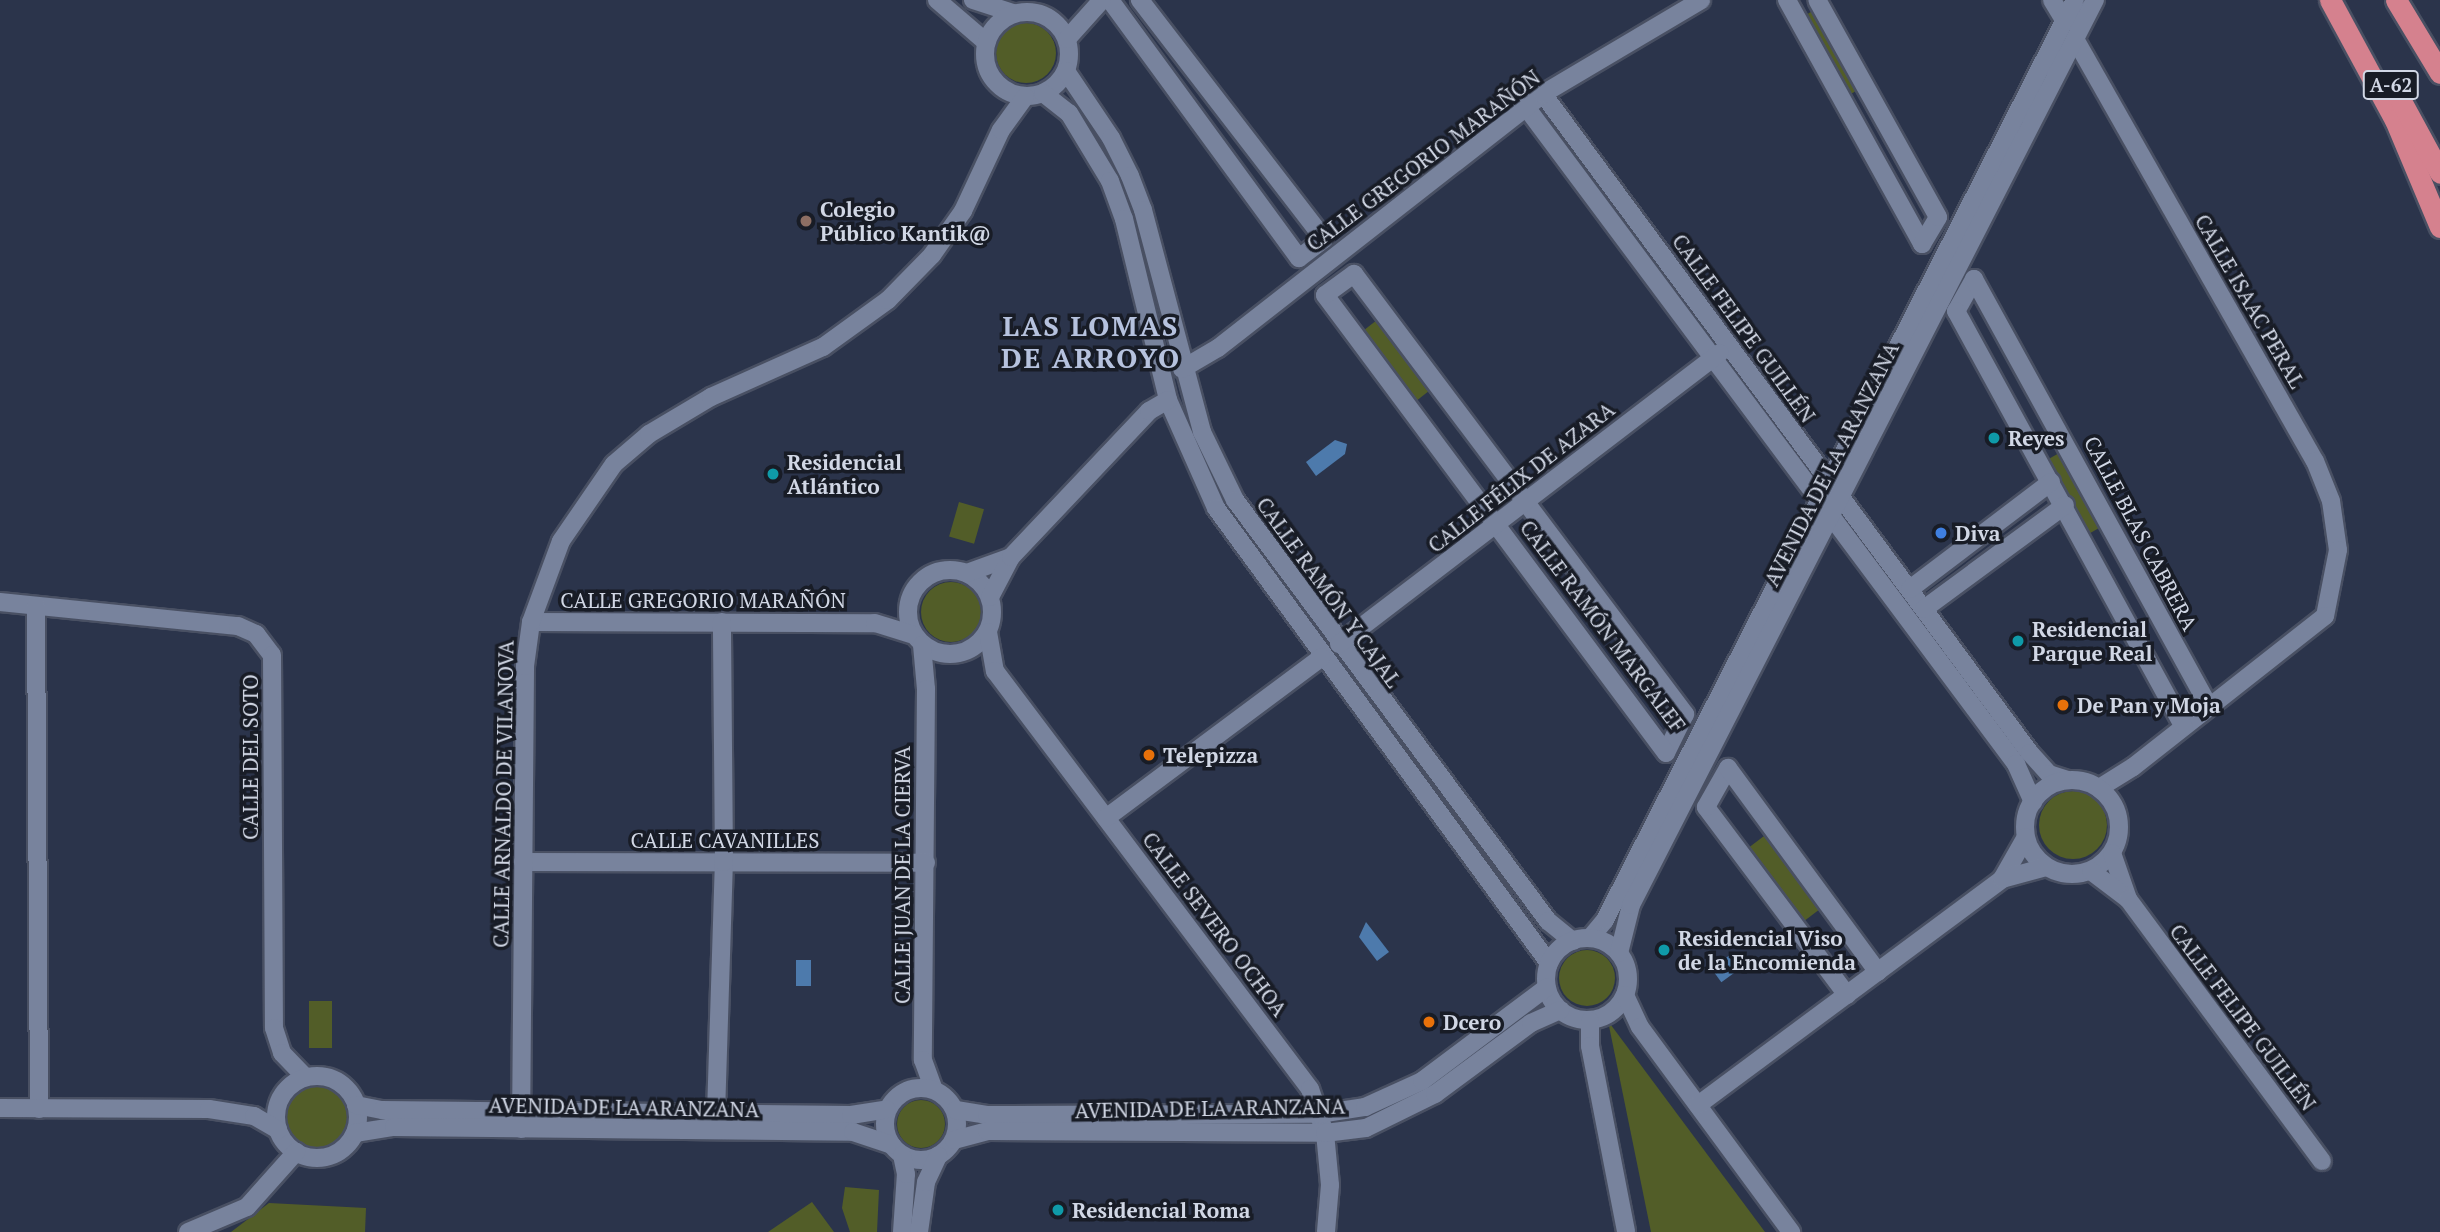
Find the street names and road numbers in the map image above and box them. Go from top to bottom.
street label: CALLE GREGORIO MARAÑÓN [1301,64,1545,256]
road number: A-62 [2361,69,2421,100]
street label: CALLE ISAAC PERAL [2190,210,2310,392]
street label: CALLE FELIPE GUILLÉN [1667,229,1821,427]
street label: AVENIDA DE LA ARANZANA [1758,337,1904,591]
street label: CALLE FÉLIX DE AZARA [1423,396,1619,558]
street label: CALLE BLAS CABRERA [2079,432,2203,634]
street label: CALLE RAMÓN Y CAJAL [1252,492,1406,692]
street label: CALLE RAMÓN MARGALEF [1515,515,1691,737]
street label: CALLE GREGORIO MARAÑÓN [560,587,846,613]
street label: CALLE ARNALDO DE VILANOVA [488,639,518,949]
street label: CALLE DEL SOTO [237,674,263,840]
street label: CALLE JUAN DE LA CIERVA [889,746,915,1004]
street label: CALLE CAVANILLES [631,827,819,853]
street label: CALLE SEVERO OCHOA [1137,827,1293,1021]
street label: CALLE FELIPE GUILLÉN [2165,919,2321,1115]
street label: AVENIDA DE LA ARANZANA [488,1092,760,1122]
street label: AVENIDA DE LA ARANZANA [1074,1093,1346,1123]

